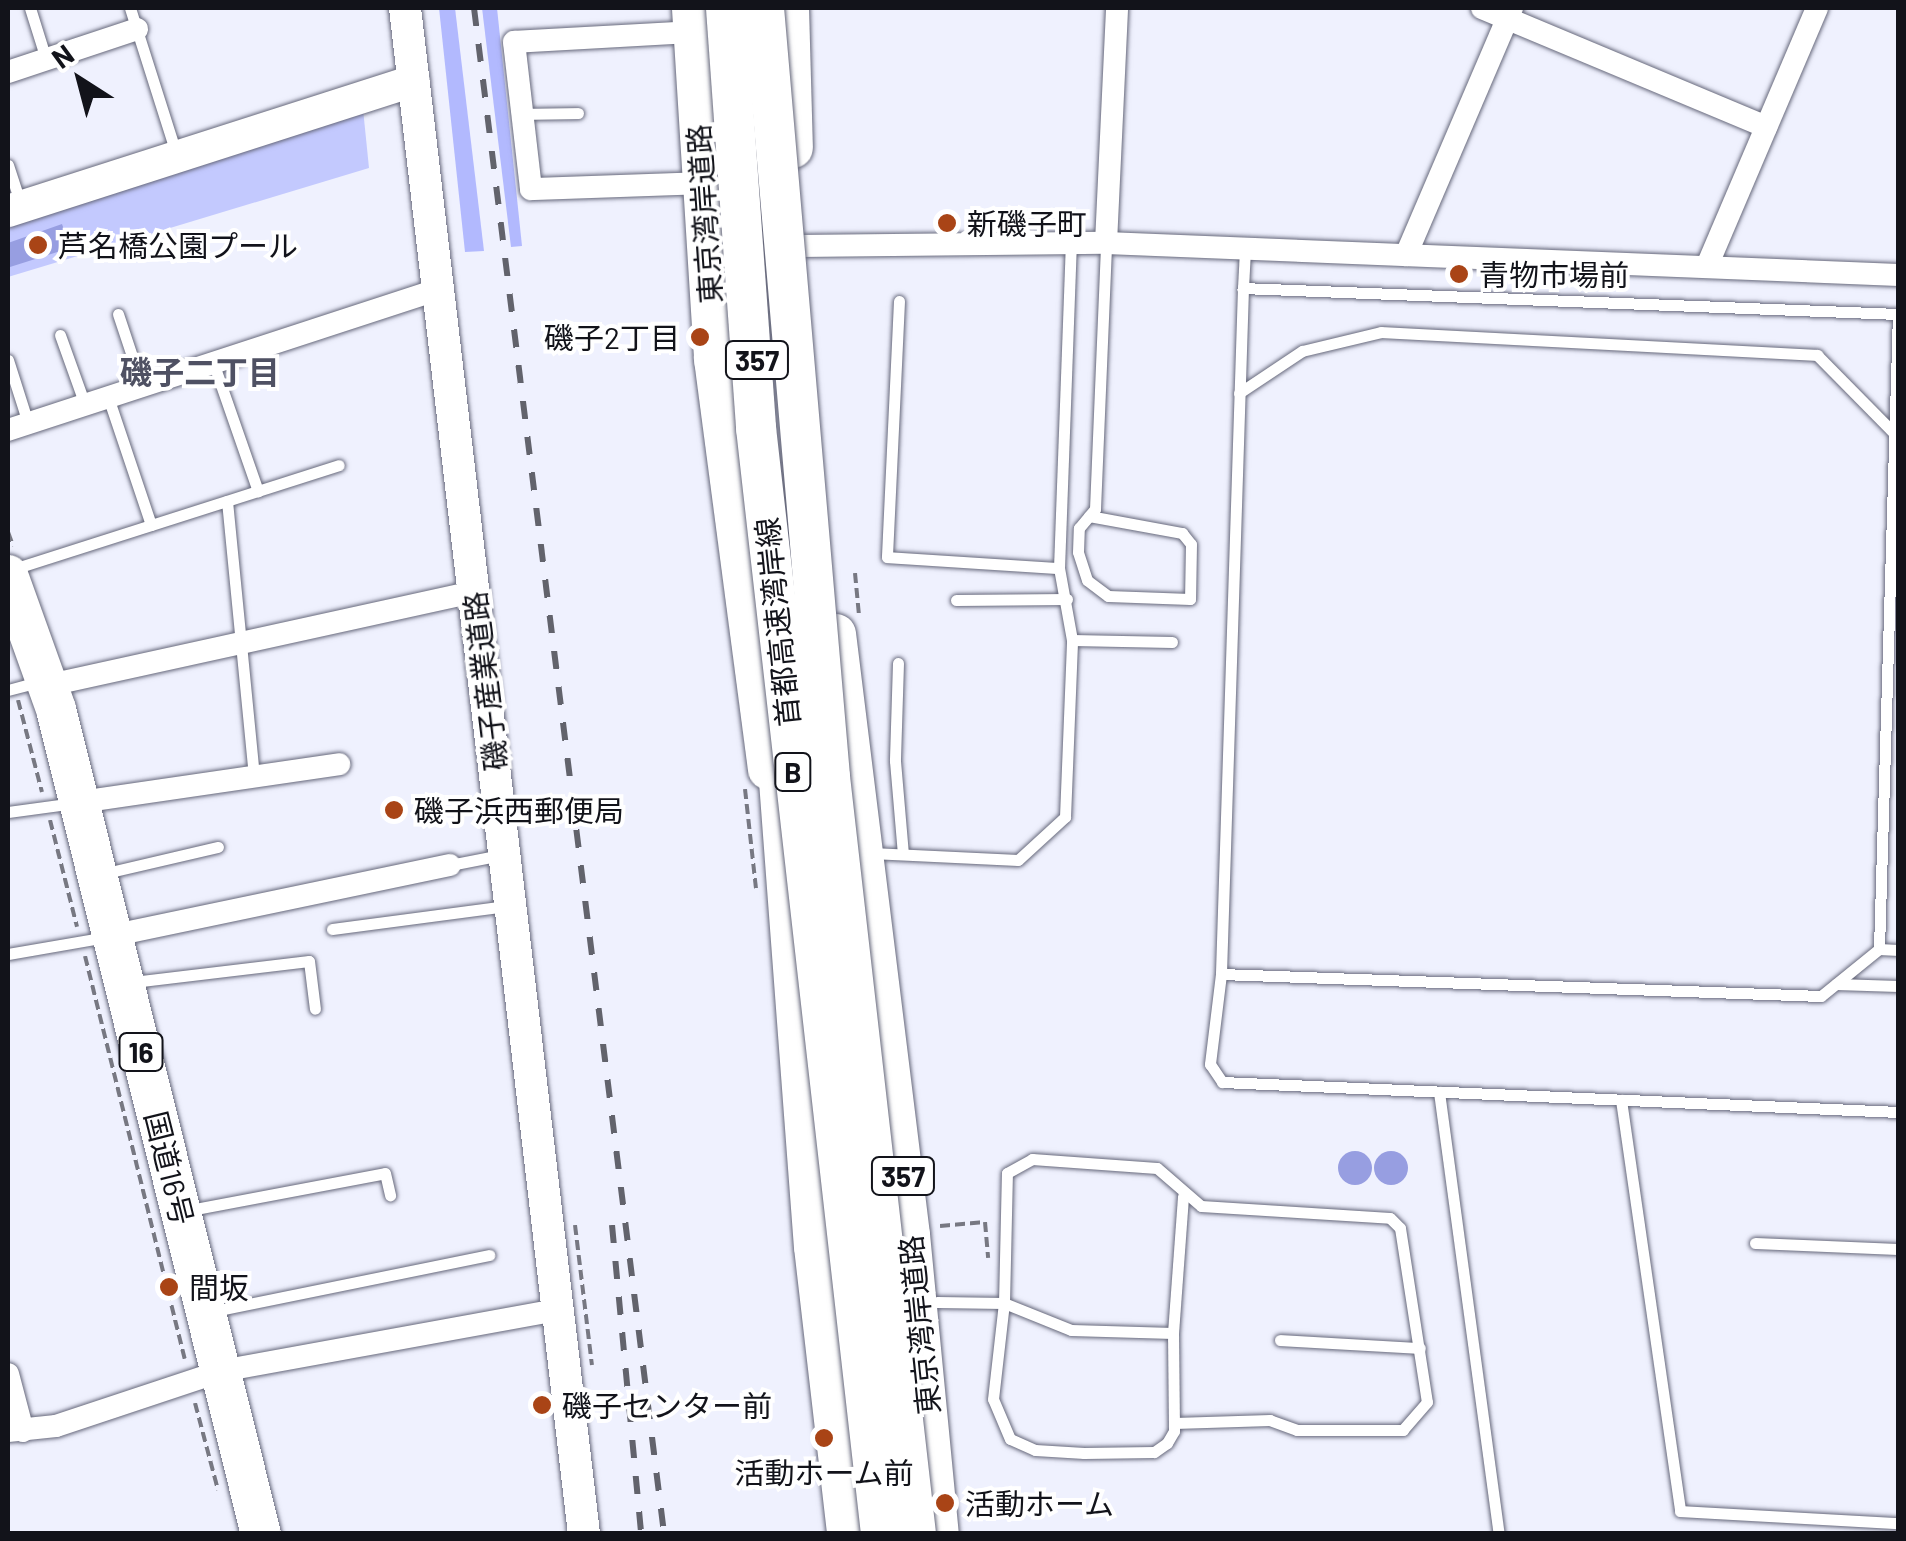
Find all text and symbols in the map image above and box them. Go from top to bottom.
north arrow [30,30,130,130]
text: N [45,37,80,75]
street label: 東京湾岸道路 [680,123,728,305]
place label: 新磯子町 [967,205,1087,241]
marker: 新磯子町 [936,212,958,234]
place label: 芦名橋公園プール [58,227,298,263]
marker: 芦名橋公園プール [27,234,49,256]
place label: 青物市場前 [1479,256,1629,292]
marker: 青物市場前 [1448,263,1470,285]
place label: 磯子2丁目 [544,319,680,355]
marker: 磯子2丁目 [689,326,711,348]
road number: 357 [724,337,790,383]
district label: 磯子二丁目 [120,352,280,390]
street label: 首都高速湾岸線 [748,516,806,728]
street label: 磯子産業道路 [456,589,514,773]
road number: B [773,749,813,795]
place label: 磯子浜西郵便局 [414,792,624,828]
marker: 磯子浜西郵便局 [383,799,405,821]
road number: 16 [118,1029,164,1075]
street label: 国道16号 [139,1107,201,1229]
road number: 357 [870,1153,936,1199]
street label: 東京湾岸道路 [892,1234,946,1416]
place label: 間坂 [189,1269,249,1305]
marker: 間坂 [158,1276,180,1298]
place label: 磯子センター前 [562,1387,772,1423]
marker: 磯子センター前 [531,1394,553,1416]
marker: 活動ホーム前 [813,1427,835,1449]
place label: 活動ホーム前 [734,1454,914,1490]
place label: 活動ホーム [965,1485,1115,1521]
marker: 活動ホーム [934,1492,956,1514]

